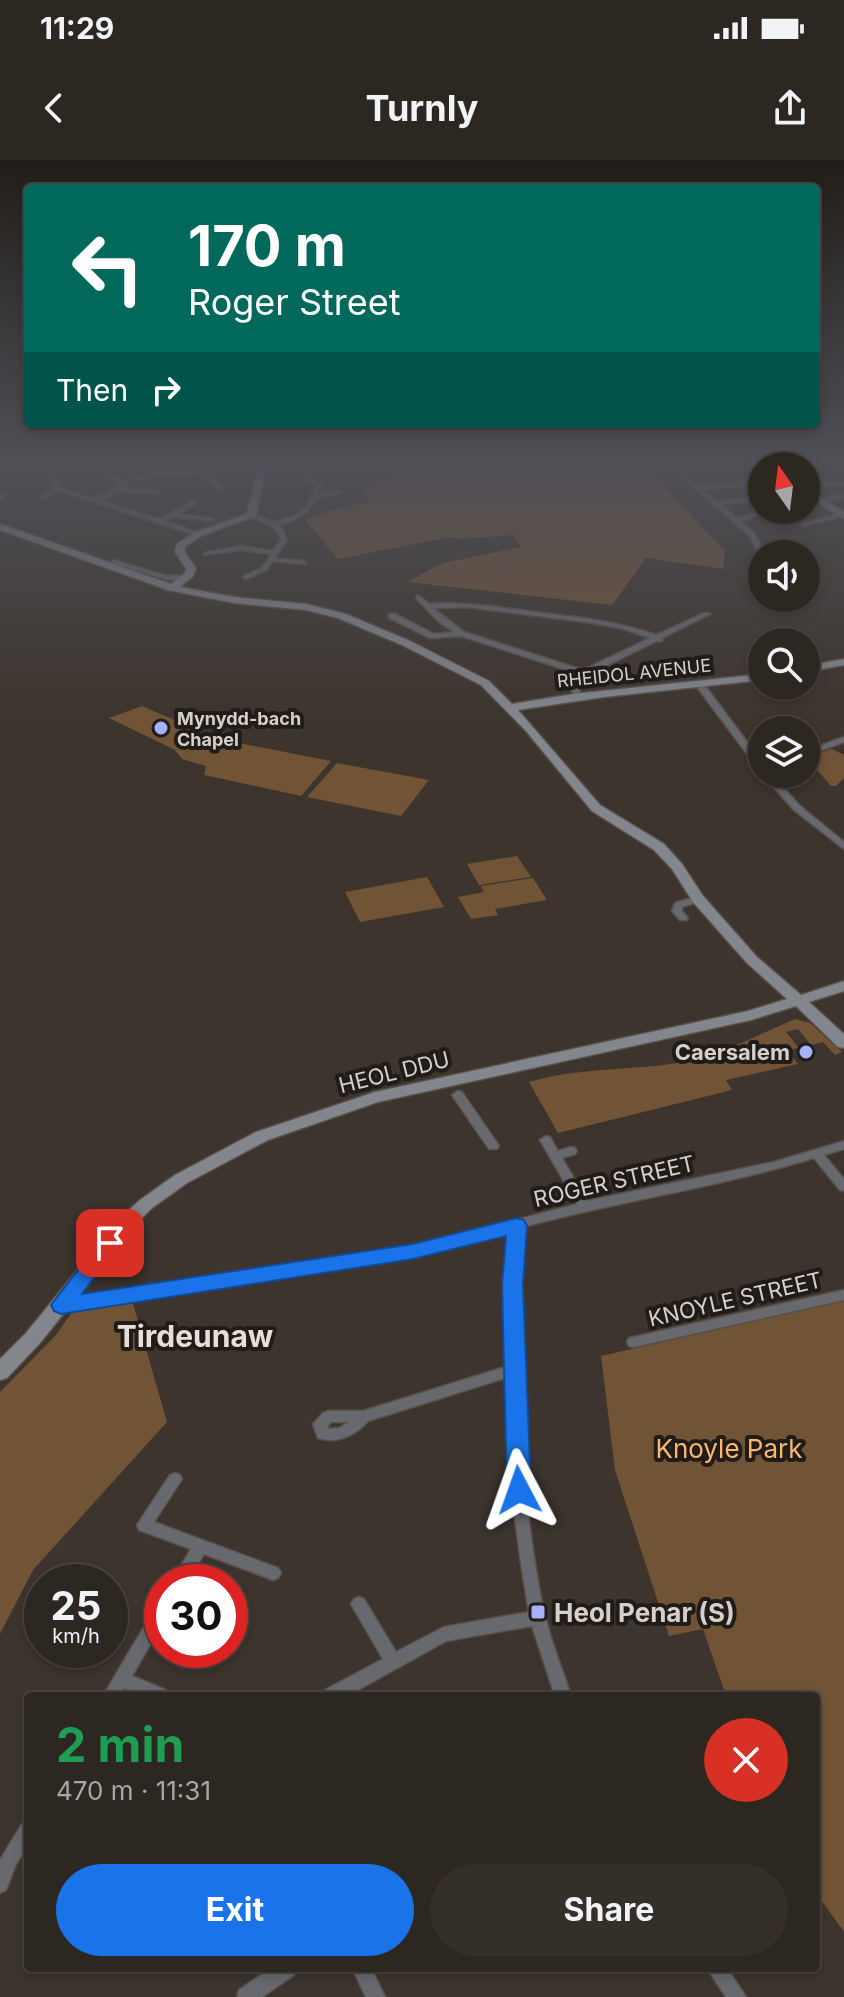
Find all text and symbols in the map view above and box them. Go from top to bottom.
text: 11:29 [40,10,114,46]
icon: back [32,86,76,130]
text: Turnly [366,86,478,130]
icon: share [768,86,812,130]
text: 170 m [188,212,346,280]
icon: left [56,216,160,320]
text: Roger Street [188,280,401,324]
icon: right [144,368,188,412]
text: Then [56,372,128,408]
north arrow [748,452,820,524]
map controls [748,452,820,788]
button: sound [748,540,820,612]
button: search [748,628,820,700]
street label: RHEIDOL AVENUE [556,654,712,692]
place label: Mynydd-bach Chapel [177,708,301,750]
button: layers [748,716,820,788]
marker: Mynydd-bach Chapel [152,719,170,737]
place label: Caersalem [675,1039,790,1065]
marker: Caersalem [797,1043,815,1061]
street label: HEOL DDU [336,1046,452,1098]
street label: ROGER STREET [531,1150,697,1212]
pin [76,1209,144,1277]
icon: arrive [88,1221,132,1265]
street label: KNOYLE STREET [646,1266,824,1332]
district label: Tirdeunaw [117,1318,274,1354]
park label: Knoyle Park [655,1433,803,1464]
position arrow [477,1448,561,1532]
speed limit sign: 30 [144,1564,248,1668]
text: 25 [51,1581,101,1630]
place label: Heol Penar (S) [554,1597,735,1628]
marker: Heol Penar (S) [529,1603,547,1621]
text: km/h [52,1624,100,1648]
text: 2 min [56,1715,184,1774]
button: close [704,1718,788,1802]
text: 470 m · 11:31 [56,1775,211,1806]
button: Exit [56,1864,414,1956]
button: Share [430,1864,788,1956]

